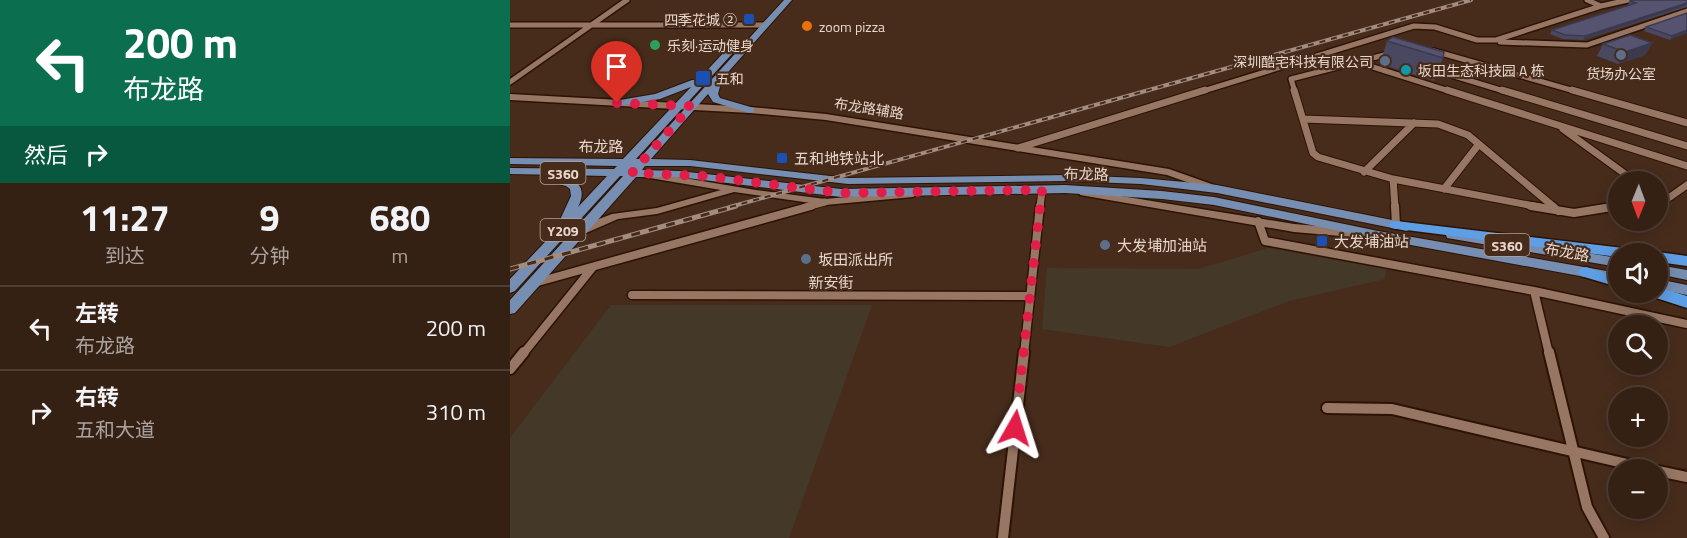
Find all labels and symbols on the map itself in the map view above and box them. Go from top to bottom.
place label: 四季花城 ② [664,9,737,30]
marker: 四季花城 ② [742,12,756,26]
place label: zoom pizza [819,16,885,37]
marker: zoom pizza [800,19,814,33]
place label: 乐刻·运动健身 [667,35,754,56]
marker: 乐刻·运动健身 [648,38,662,52]
pin [591,41,642,103]
marker: 货场办公室 [1614,48,1628,62]
place label: 深圳酷宅科技有限公司 [1233,51,1373,72]
marker: 深圳酷宅科技有限公司 [1378,54,1392,68]
place label: 坂田生态科技园 A 栋 [1418,60,1545,81]
marker: 坂田生态科技园 A 栋 [1399,63,1413,77]
place label: 货场办公室 [1586,63,1656,84]
place label: 五和 [716,68,744,89]
marker: 五和 [694,69,712,87]
street label: 布龙路辅路 [833,92,905,124]
street label: 布龙路 [578,135,624,158]
place label: 五和地铁站北 [794,147,884,170]
marker: 五和地铁站北 [775,151,789,165]
road number: S360 [541,162,586,184]
street label: 布龙路 [1063,162,1109,186]
north arrow [1608,171,1668,231]
road number: Y209 [541,219,586,241]
place label: 大发埔油站 [1334,230,1409,253]
place label: 大发埔加油站 [1117,234,1207,257]
marker: 大发埔油站 [1315,234,1329,248]
road number: S360 [1484,234,1530,256]
street label: 布龙路 [1543,237,1591,267]
marker: 大发埔加油站 [1098,238,1112,252]
place label: 坂田派出所 [818,248,893,271]
marker: 坂田派出所 [799,252,813,266]
street label: 新安街 [808,271,854,294]
position arrow [983,396,1047,460]

